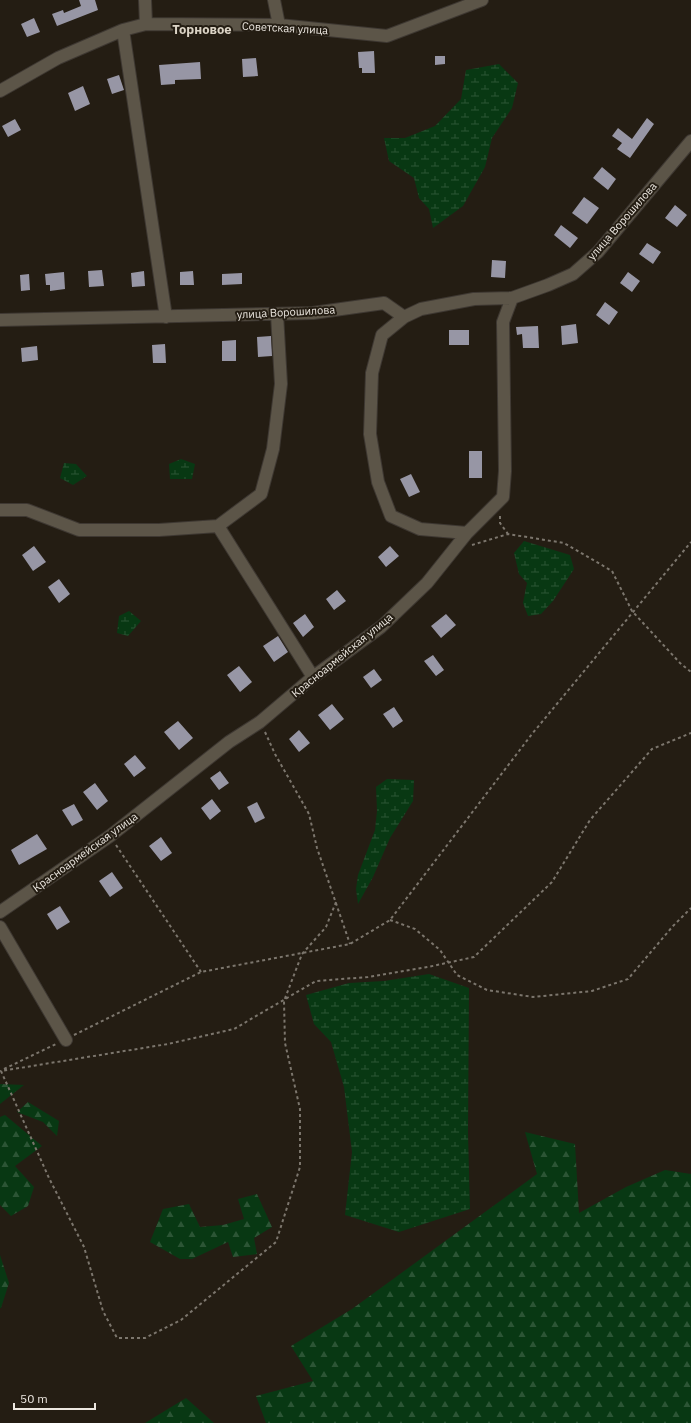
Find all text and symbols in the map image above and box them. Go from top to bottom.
street label: Советская улица [242,19,329,37]
district label: Торновое [172,21,232,38]
street label: улица Ворошилова [584,179,660,263]
street label: улица Ворошилова [236,302,336,322]
street label: Красноармейская улица [288,610,396,700]
street label: Красноармейская улица [30,809,140,895]
scale bar [14,1385,95,1411]
text: 50 m [20,1391,48,1406]

